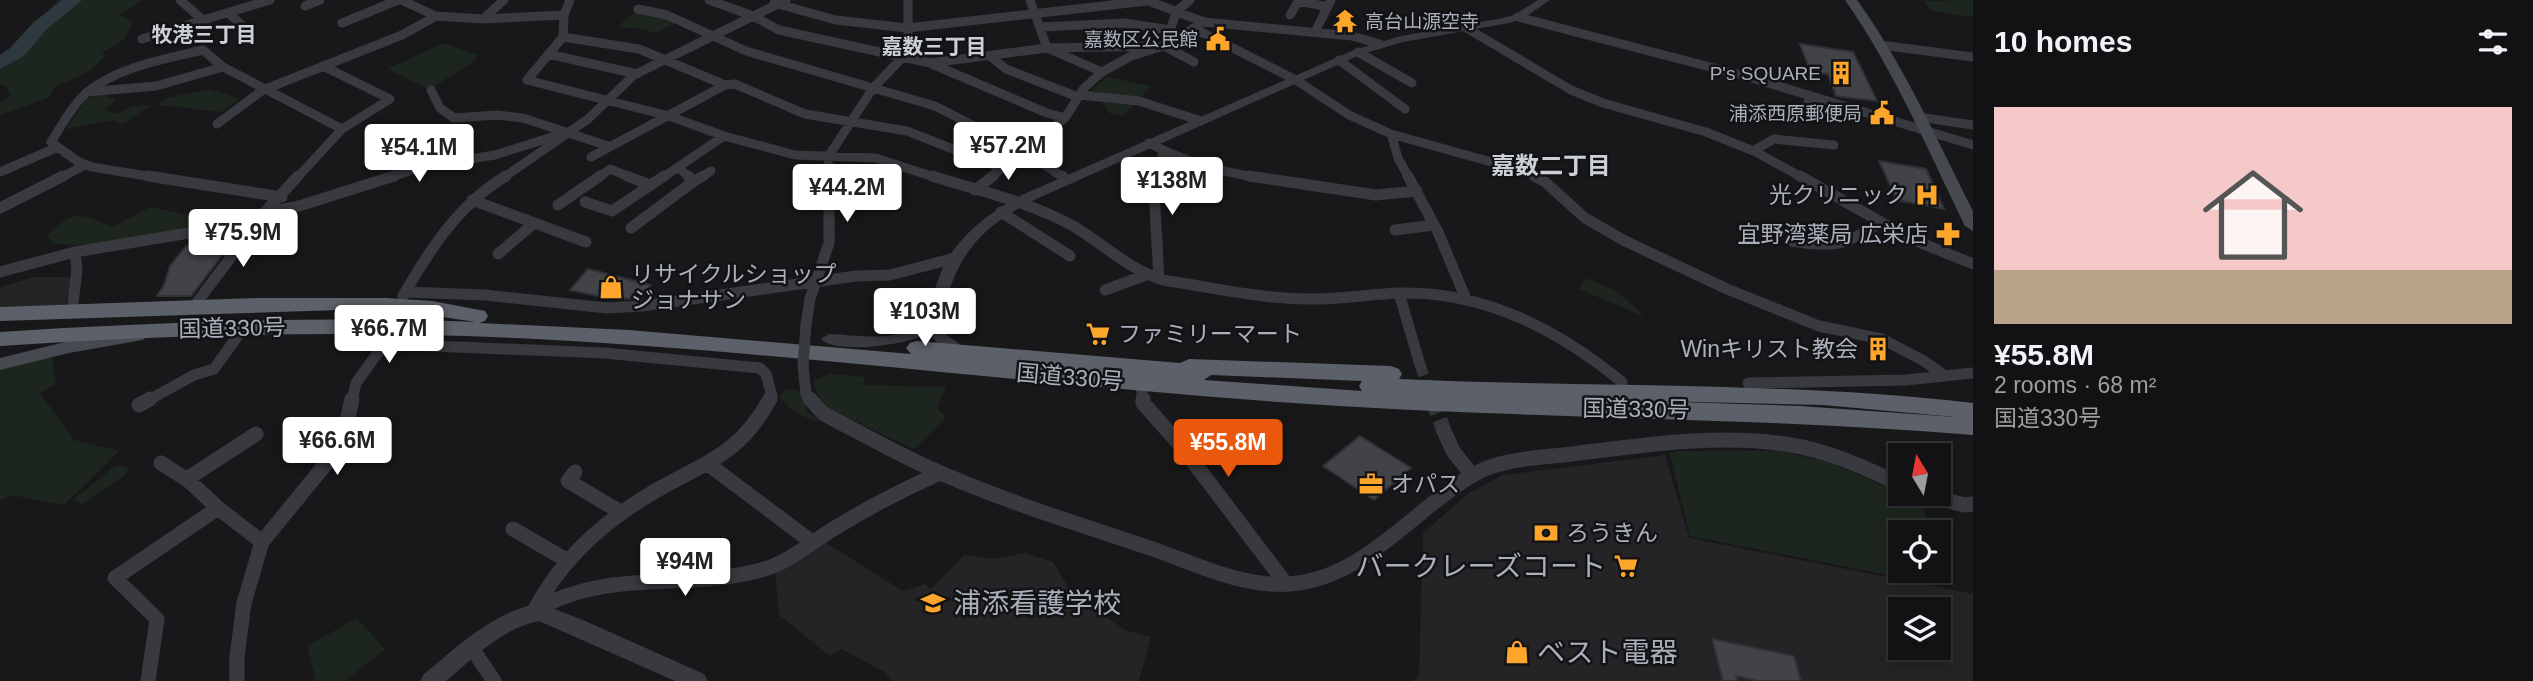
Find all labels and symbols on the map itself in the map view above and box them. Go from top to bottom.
temple icon: 高台山源空寺 [1331,7,1359,35]
place label: 高台山源空寺 [1365,11,1479,32]
district label: 牧港三丁目 [152,23,257,46]
public building icon: 嘉数区公民館 [1204,25,1232,53]
place label: 嘉数区公民館 [1084,29,1198,50]
district label: 嘉数三丁目 [882,35,987,58]
building icon: P's SQUARE [1827,59,1855,87]
place label: P's SQUARE [1710,63,1821,84]
public building icon: 浦添西原郵便局 [1868,99,1896,127]
place label: 浦添西原郵便局 [1729,103,1862,124]
pin: ¥57.2M [951,122,1065,182]
pin: ¥54.1M [362,124,476,184]
district label: 嘉数二丁目 [1491,152,1611,179]
pin: ¥138M [1123,158,1221,217]
pin: ¥44.2M [790,164,904,224]
hospital icon: 光クリニック [1913,181,1941,209]
place label: 光クリニック [1769,182,1907,208]
pin: ¥75.9M [186,210,300,269]
pharmacy icon: 宜野湾薬局 広栄店 [1934,220,1962,248]
place label: 宜野湾薬局 広栄店 [1738,221,1928,247]
place label: リサイクルショップ ジョナサン [631,261,837,313]
shop icon: リサイクルショップ ジョナサン [597,273,625,301]
pin: ¥103M [876,288,974,348]
pin: ¥66.7M [332,306,446,365]
street label: 国道330号 [178,314,286,342]
supermarket icon: ファミリーマート [1084,320,1112,348]
place label: ファミリーマート [1118,321,1302,347]
building icon: Winキリスト教会 [1864,335,1892,363]
place label: Winキリスト教会 [1680,336,1858,362]
street label: 国道330号 [1015,359,1125,395]
street label: 国道330号 [1582,395,1690,423]
pin: ¥66.6M [280,418,394,477]
pin: ¥55.8M [1171,420,1285,479]
north arrow [1888,443,1951,506]
office icon: オパス [1357,470,1385,498]
place label: オパス [1391,471,1460,497]
bank icon: ろうきん [1532,519,1560,547]
place label: ろうきん [1566,520,1658,546]
pin: ¥94M [644,538,726,598]
place label: バークレーズコート [1355,551,1606,582]
supermarket icon: バークレーズコート [1612,552,1640,580]
place label: 浦添看護学校 [953,588,1121,619]
school or university icon: 浦添看護学校 [919,589,947,617]
place label: ベスト電器 [1537,637,1678,668]
shop icon: ベスト電器 [1503,638,1531,666]

